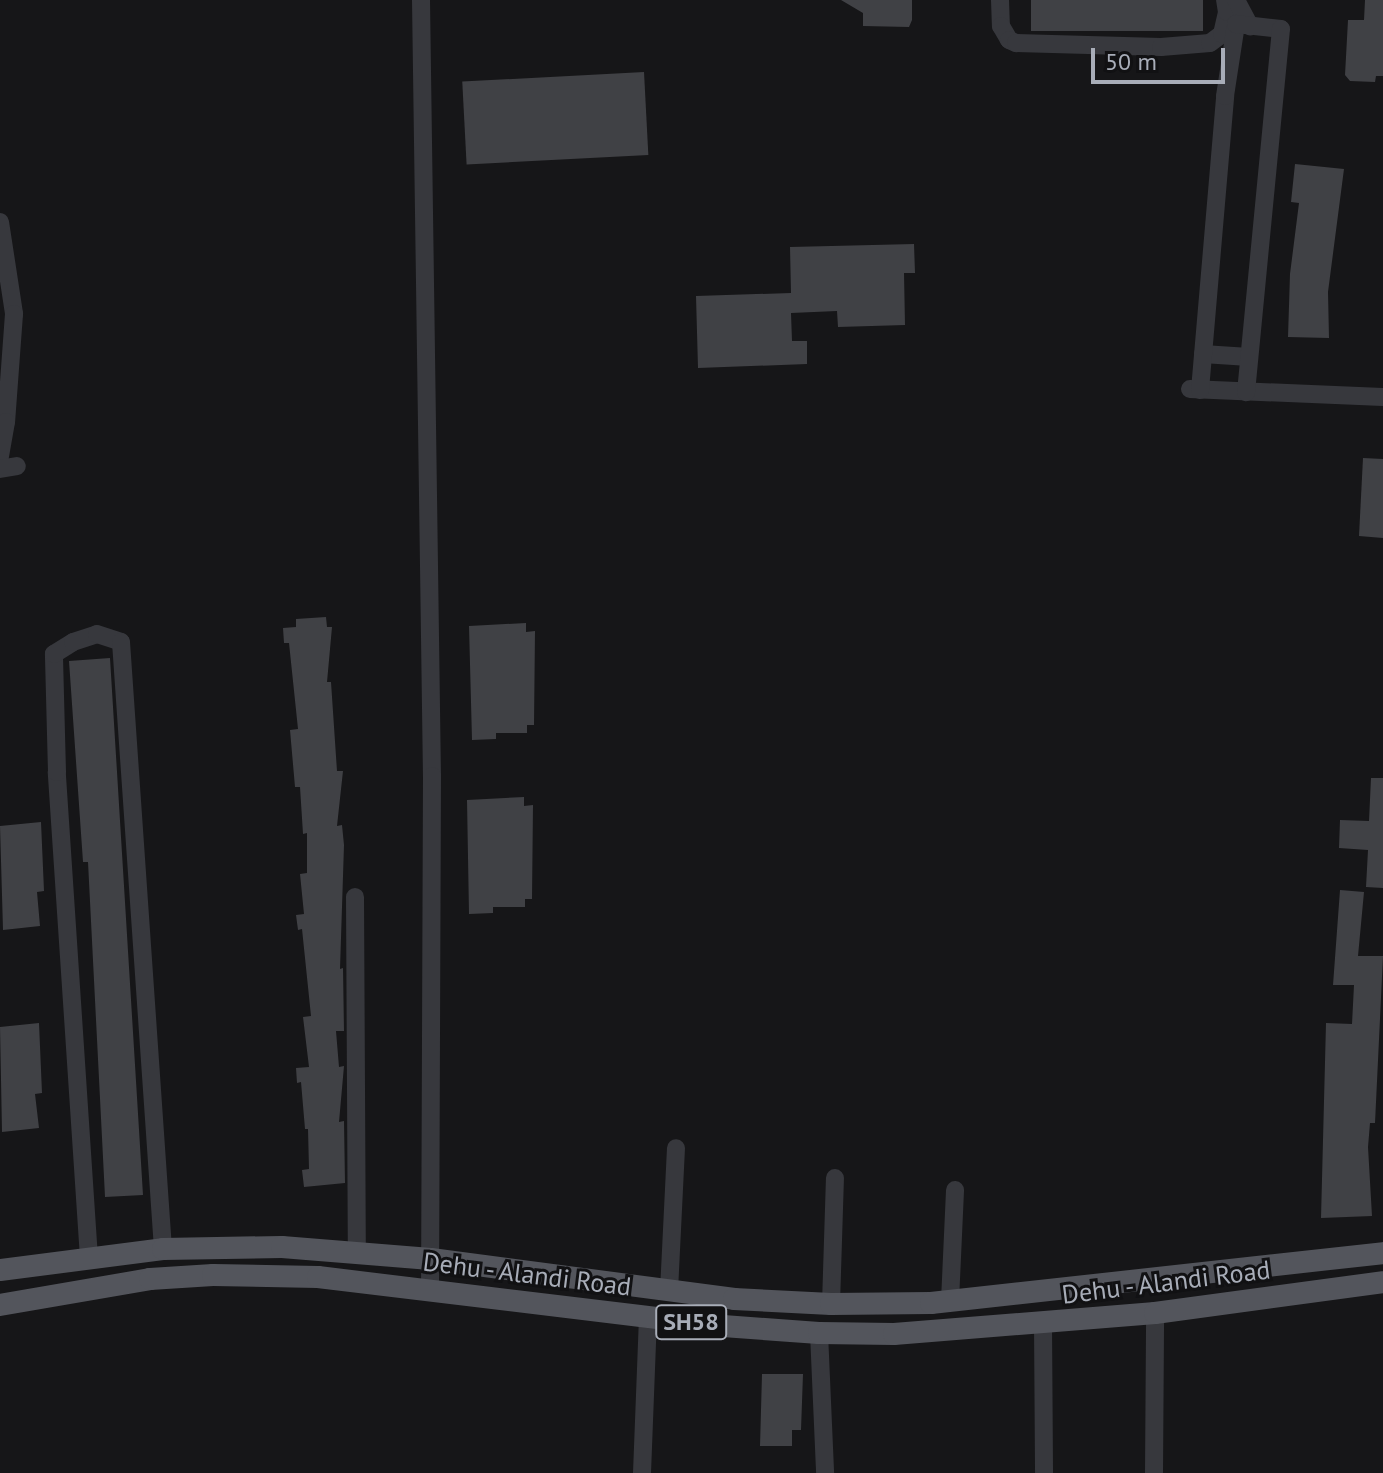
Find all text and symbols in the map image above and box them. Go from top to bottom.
scale bar [1095,32,1229,82]
text: 50 m [1105,46,1157,77]
street label: Dehu - Alandi Road [419,1245,635,1303]
street label: Dehu - Alandi Road [1058,1253,1274,1311]
road number: SH58 [655,1302,727,1342]

